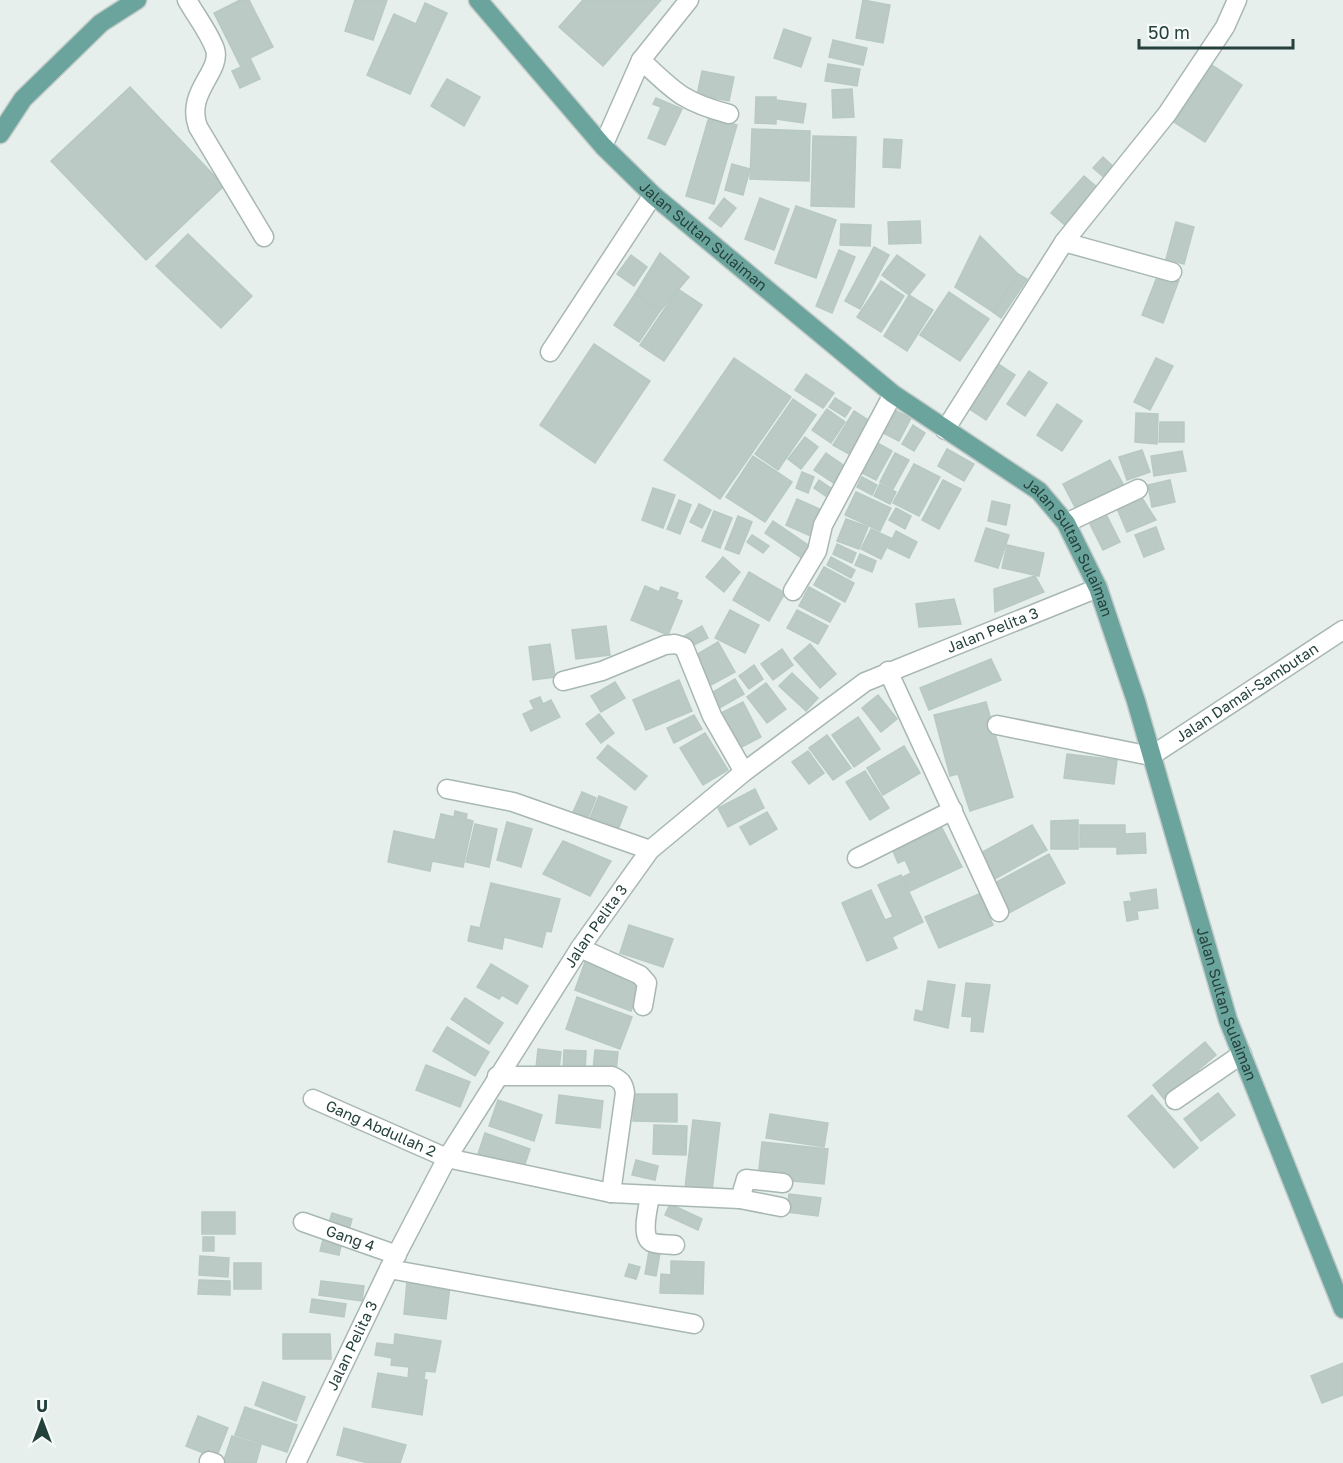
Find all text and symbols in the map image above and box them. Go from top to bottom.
scale bar [1139,12,1294,50]
text: 50 m [1148,21,1190,43]
street label: Jalan Sultan Sulaiman [636,177,771,294]
street label: Jalan Sultan Sulaiman [1021,473,1117,619]
street label: Jalan Pelita 3 [944,603,1041,656]
street label: Jalan Damai-Sambutan [1172,639,1321,745]
street label: Jalan Pelita 3 [560,881,631,971]
street label: Jalan Sultan Sulaiman [1194,925,1261,1083]
street label: Gang Abdullah 2 [323,1096,439,1160]
street label: Gang 4 [324,1221,377,1254]
street label: Jalan Pelita 3 [322,1298,380,1393]
north arrow [12,1391,72,1451]
text: U [36,1396,48,1416]

